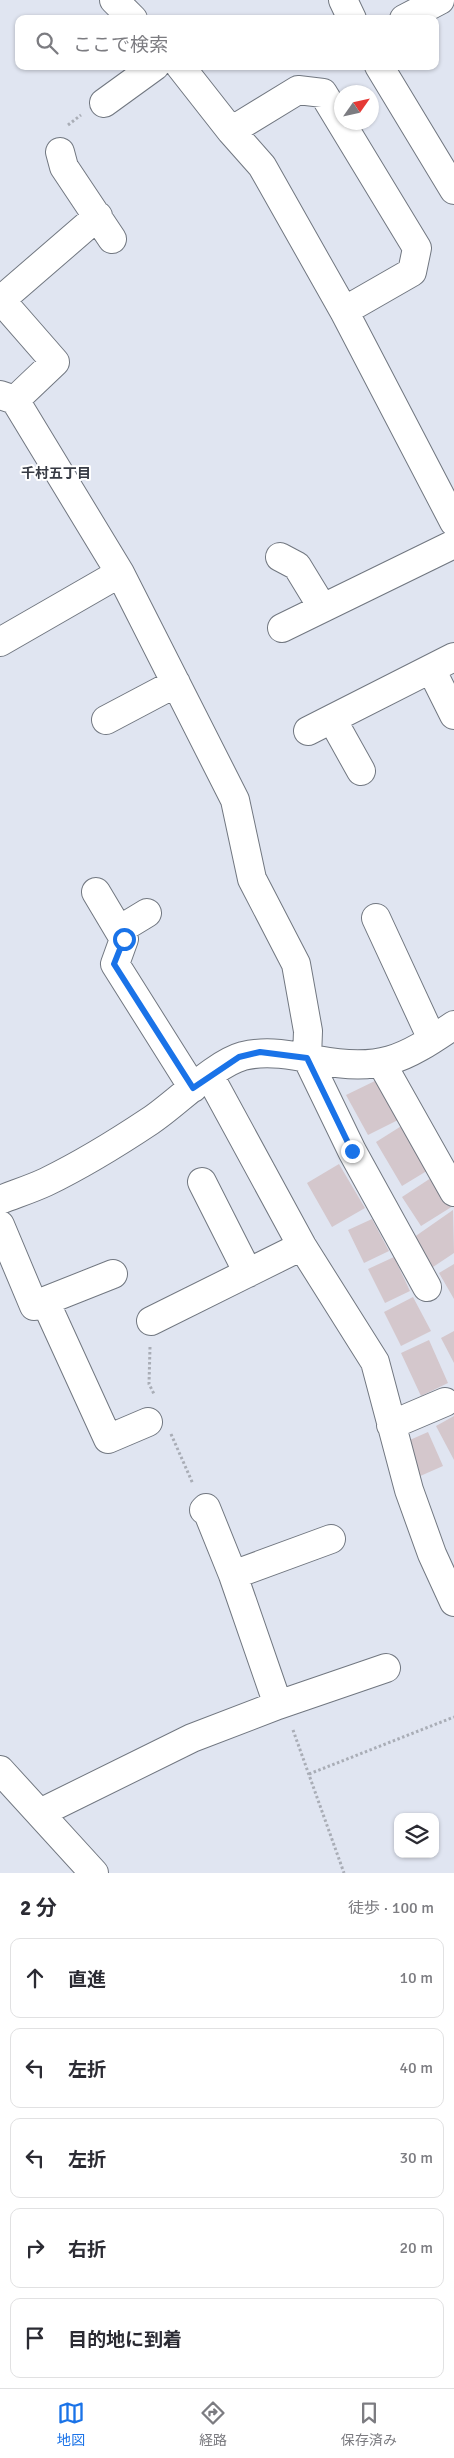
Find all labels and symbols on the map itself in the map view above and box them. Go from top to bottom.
north arrow [334,85,379,130]
district label: 千村五丁目 [21,465,91,482]
route start [113,928,136,951]
route end [341,1140,364,1163]

